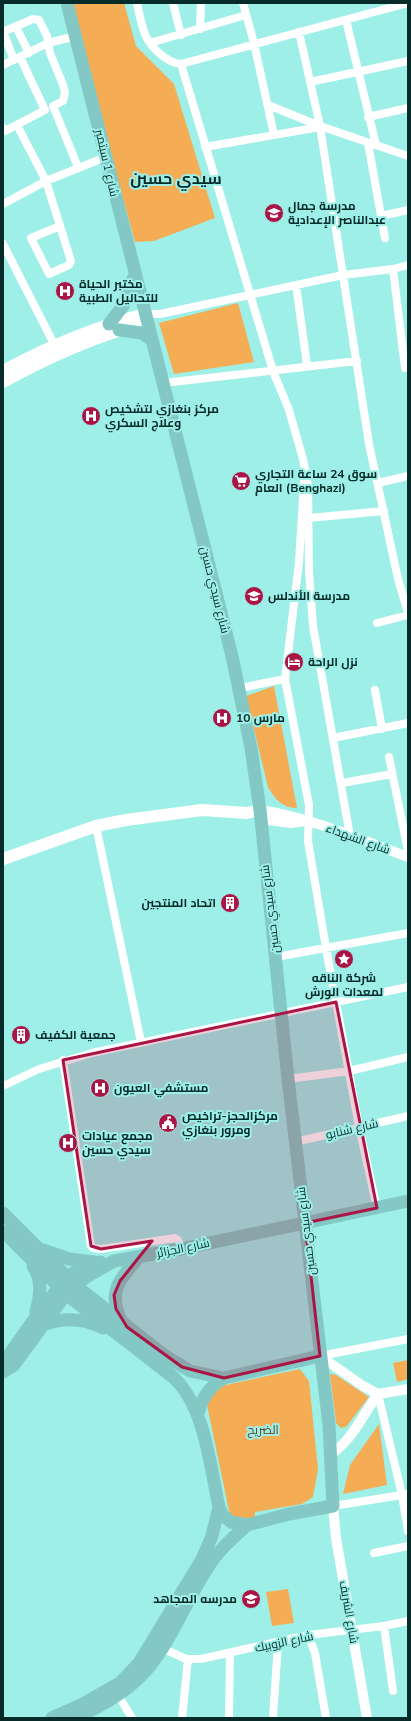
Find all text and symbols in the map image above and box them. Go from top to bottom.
street label: شارع 1 سبتمبر [91,127,123,198]
district label: سيدي حسين [130,168,222,191]
place label: مدرسة جمال عبدالناصر الإعدادية [288,198,386,228]
school or university icon: مدرسة جمال عبدالناصر الإعدادية [263,202,285,224]
place label: مختبر الحياة للتحاليل الطبية [79,276,158,306]
hospital icon: مختبر الحياة للتحاليل الطبية [54,280,76,302]
place label: مركز بنغازي لتشخيص وعلاج السكري [105,401,219,433]
hospital icon: مركز بنغازي لتشخيص وعلاج السكري [80,405,102,427]
place label: سوق 24 ساعة التجاري العام (Benghazi) [255,466,377,496]
supermarket icon: سوق 24 ساعة التجاري العام (Benghazi) [230,470,252,492]
street label: شارع سيدي حسين [195,545,234,636]
school or university icon: مدرسة الأندلس [243,585,265,607]
place label: مدرسة الأندلس [268,588,350,604]
hotel icon: نزل الراحة [283,651,305,673]
place label: نزل الراحة [308,654,358,670]
hospital icon: 10 مارس [211,707,233,729]
place label: 10 مارس [236,710,285,726]
street label: شارع الشهداء [324,820,392,858]
street label: شارع سيدي حسين [257,864,285,954]
building icon: اتحاد المنتجين [219,892,241,914]
place label: اتحاد المنتجين [141,895,216,911]
place icon: شركة الناقه لمعدات الورش [333,948,355,970]
place label: شركة الناقه لمعدات الورش [305,970,383,1000]
building icon: جمعية الكفيف [10,1024,32,1046]
place label: جمعية الكفيف [35,1027,116,1043]
hospital icon: مستشفي العيون [89,1077,111,1099]
place label: مستشفي العيون [114,1080,209,1098]
place label: مركزالحجز-تراخيص ومرور بنغازي [182,1108,278,1140]
public building icon: مركزالحجز-تراخيص ومرور بنغازي [157,1112,179,1134]
street label: شارع شنابو [324,1115,380,1143]
place label: مجمع عيادات سيدي حسين [82,1128,153,1160]
hospital icon: مجمع عيادات سيدي حسين [57,1132,79,1154]
street label: شارع سيدي حسين [293,1186,321,1276]
street label: شارع الجزائر [154,1235,211,1262]
park label: الضريح [247,1422,279,1438]
street label: شارع الشريف [336,1579,362,1645]
school or university icon: مدرسه المجاهد [240,1588,262,1610]
place label: مدرسه المجاهد [153,1591,237,1607]
street label: شارع الزوبيك [253,1628,315,1656]

